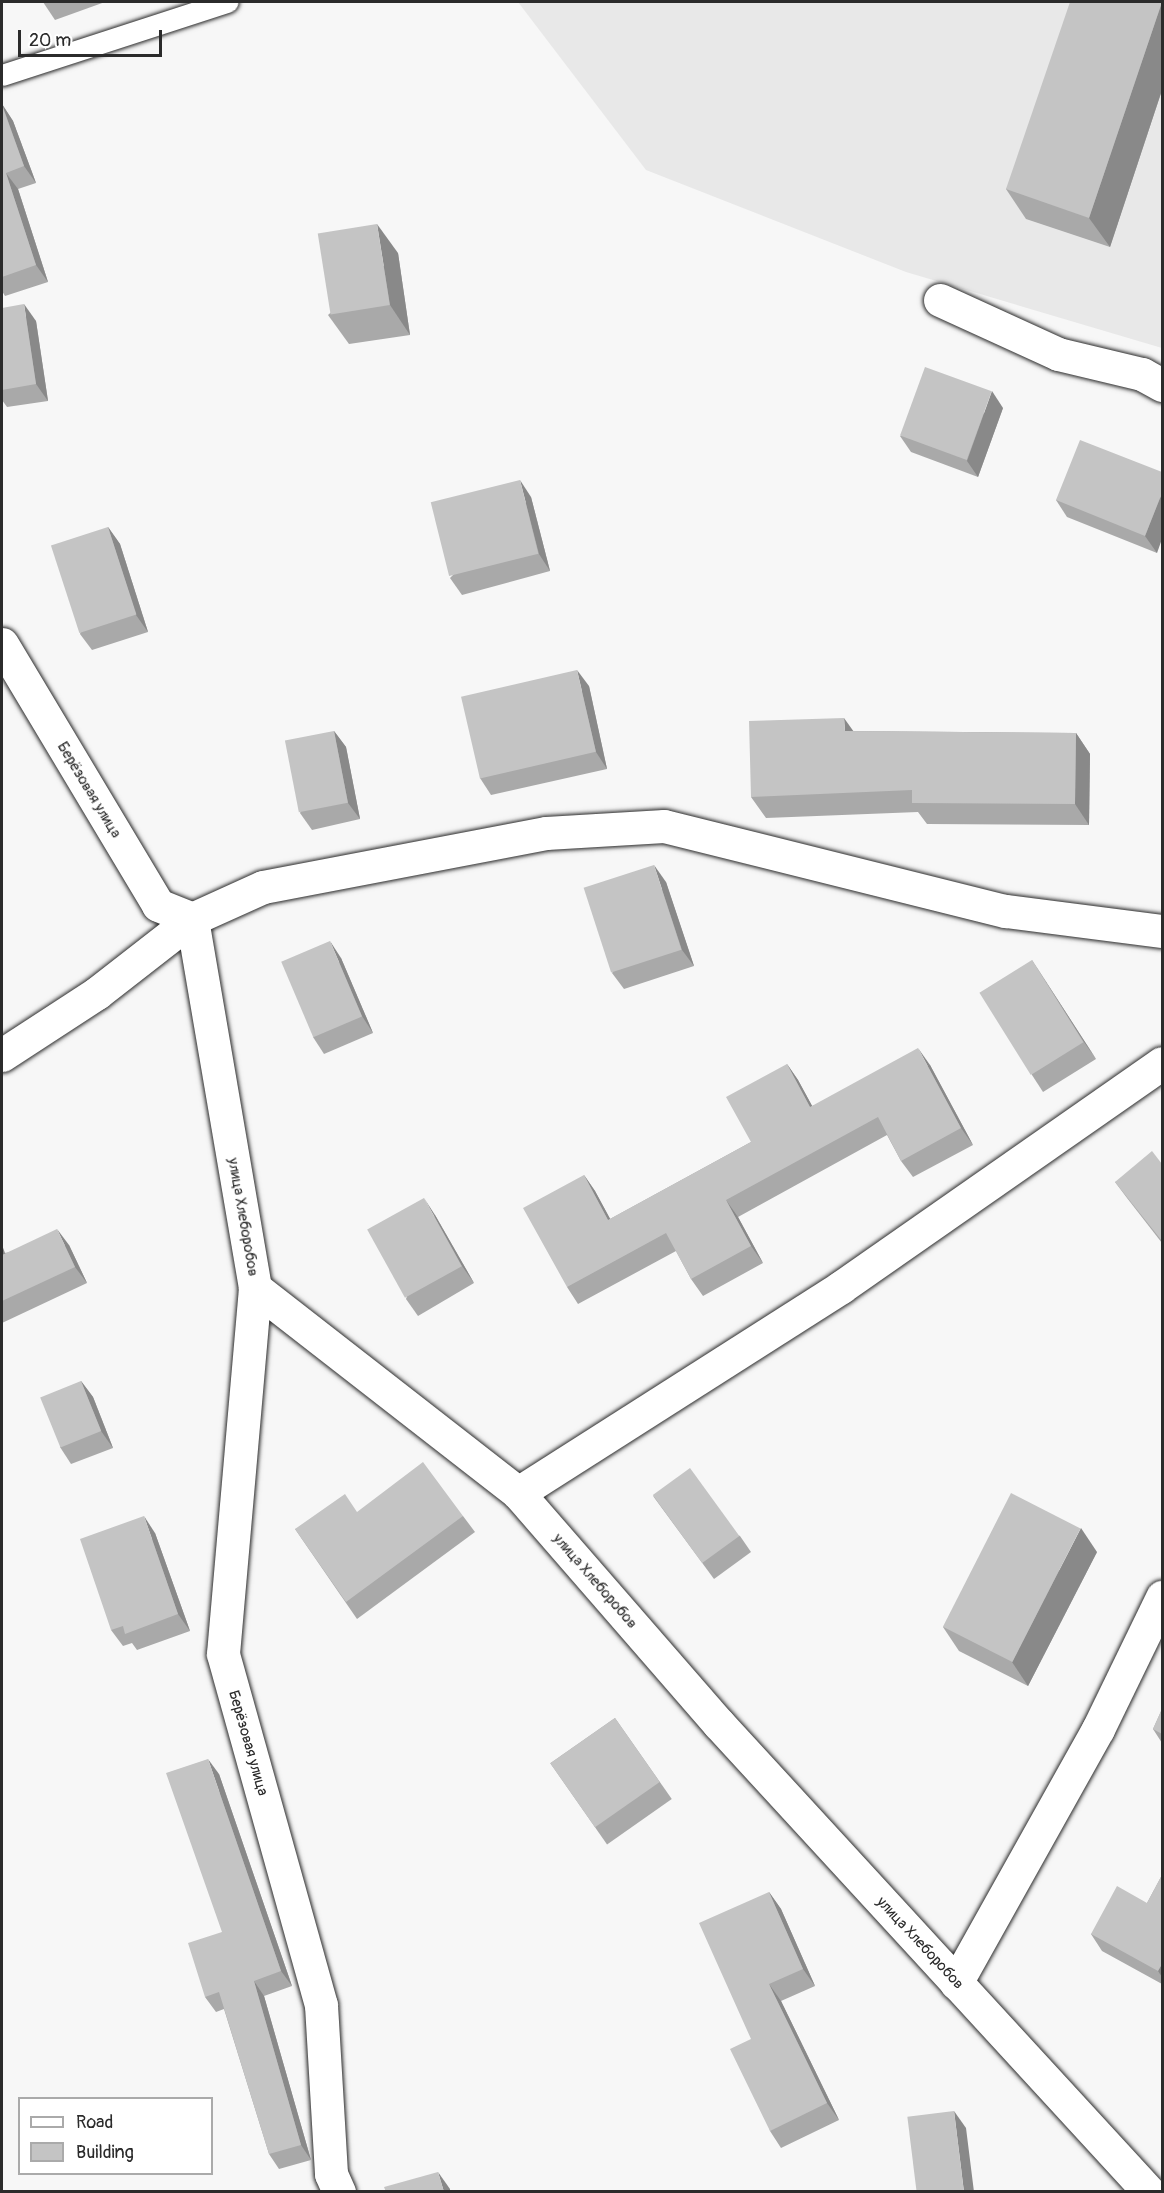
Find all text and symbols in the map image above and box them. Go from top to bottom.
scale bar [21,18,165,56]
text: 20 m [29,29,71,52]
street label: Берёзовая улица [53,739,125,841]
street label: улица Хлеборобов [224,1156,262,1278]
street label: улица Хлеборобов [549,1530,641,1632]
street label: Берёзовая улица [224,1688,272,1798]
street label: улица Хлеборобов [873,1893,967,1993]
legend [18,2097,213,2175]
text: Road [76,2111,113,2134]
text: Building [76,2141,134,2164]

